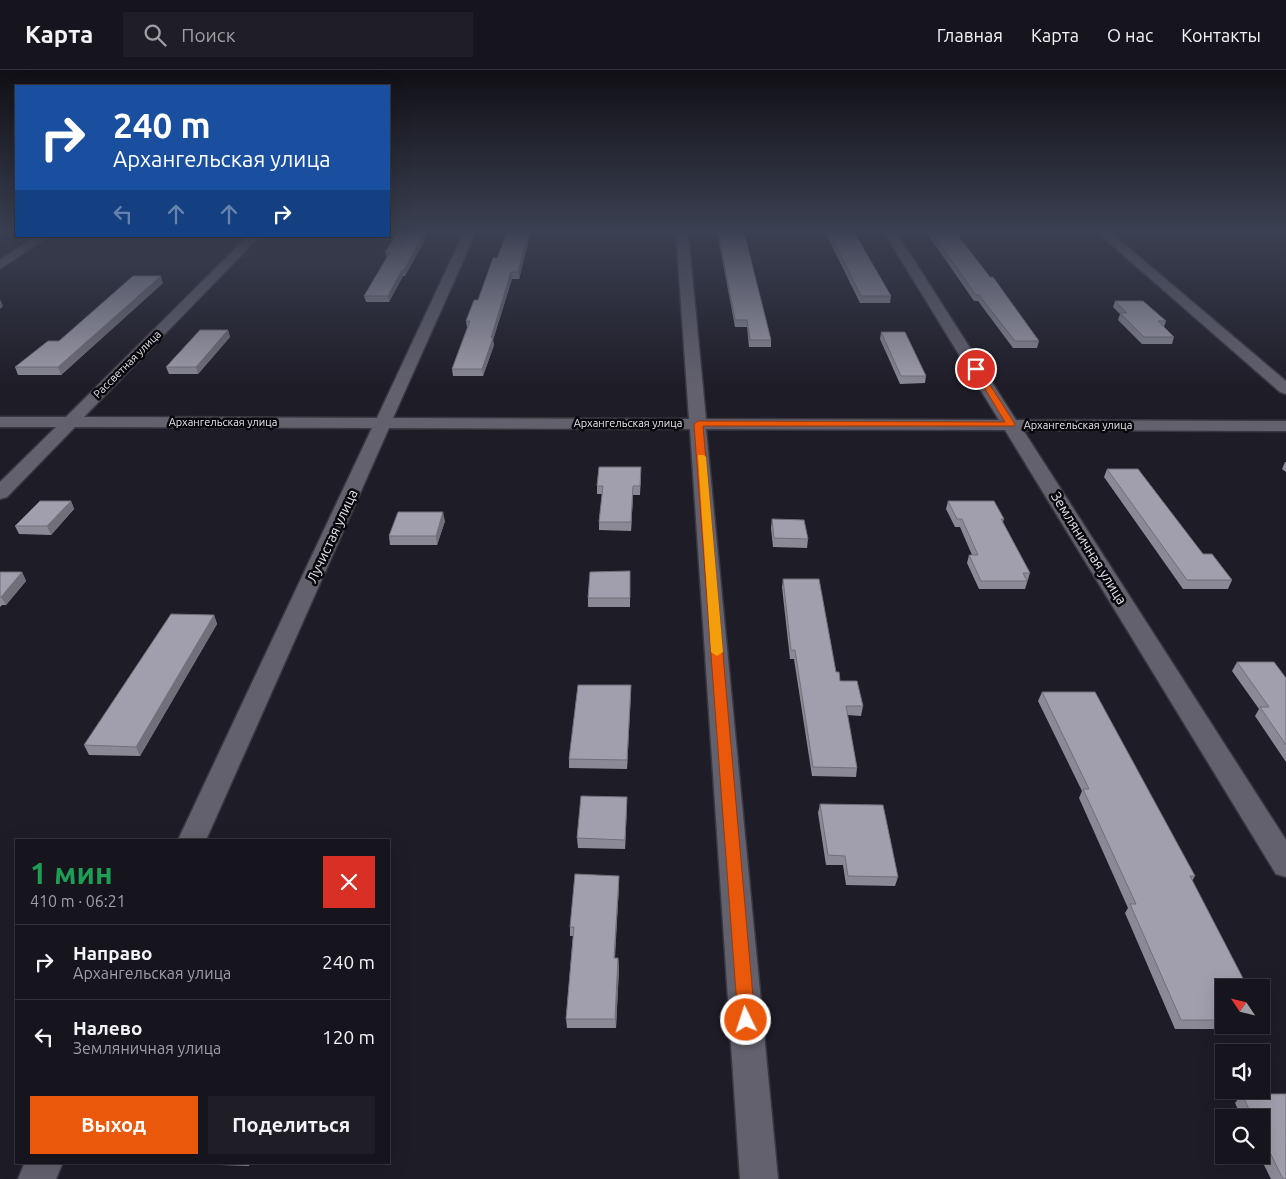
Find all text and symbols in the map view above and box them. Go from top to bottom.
search box [123,12,473,57]
text: Карта [25,21,93,48]
icon: search [141,21,169,49]
text: Поиск [181,24,235,46]
text: Главная [937,25,1003,45]
text: Карта [1031,25,1079,45]
text: О нас [1107,25,1153,45]
text: Контакты [1181,25,1261,45]
icon: right [30,105,95,170]
text: 240 m [113,105,211,145]
text: Архангельская улица [113,146,330,171]
icon: left [109,200,137,228]
icon: ahead [162,200,190,228]
icon: ahead [215,200,243,228]
icon: right [268,200,296,228]
street label: Рассветная улица [91,328,163,400]
pin [955,348,997,390]
icon: arrive [962,355,990,383]
street label: Архангельская улица [169,416,277,428]
street label: Архангельская улица [574,417,682,429]
street label: Архангельская улица [1024,419,1132,431]
street label: Лучистая улица [303,487,361,585]
street label: Земляничная улица [1048,489,1130,607]
text: 1 мин [30,856,113,890]
button: close [323,856,375,908]
text: 410 m · 06:21 [30,892,126,910]
text: Направо [73,942,153,964]
icon: right [30,948,58,976]
text: 240 m [322,951,375,973]
text: Архангельская улица [73,964,231,982]
north arrow [1215,979,1270,1034]
map controls [1215,979,1270,1164]
position arrow [719,993,771,1045]
text: Налево [73,1017,142,1039]
icon: left [30,1023,58,1051]
text: 120 m [322,1026,375,1048]
text: Земляничная улица [73,1039,221,1057]
button: sound [1215,1044,1270,1099]
button: Выход [30,1096,198,1154]
button: Поделиться [208,1096,375,1154]
button: search [1215,1109,1270,1164]

